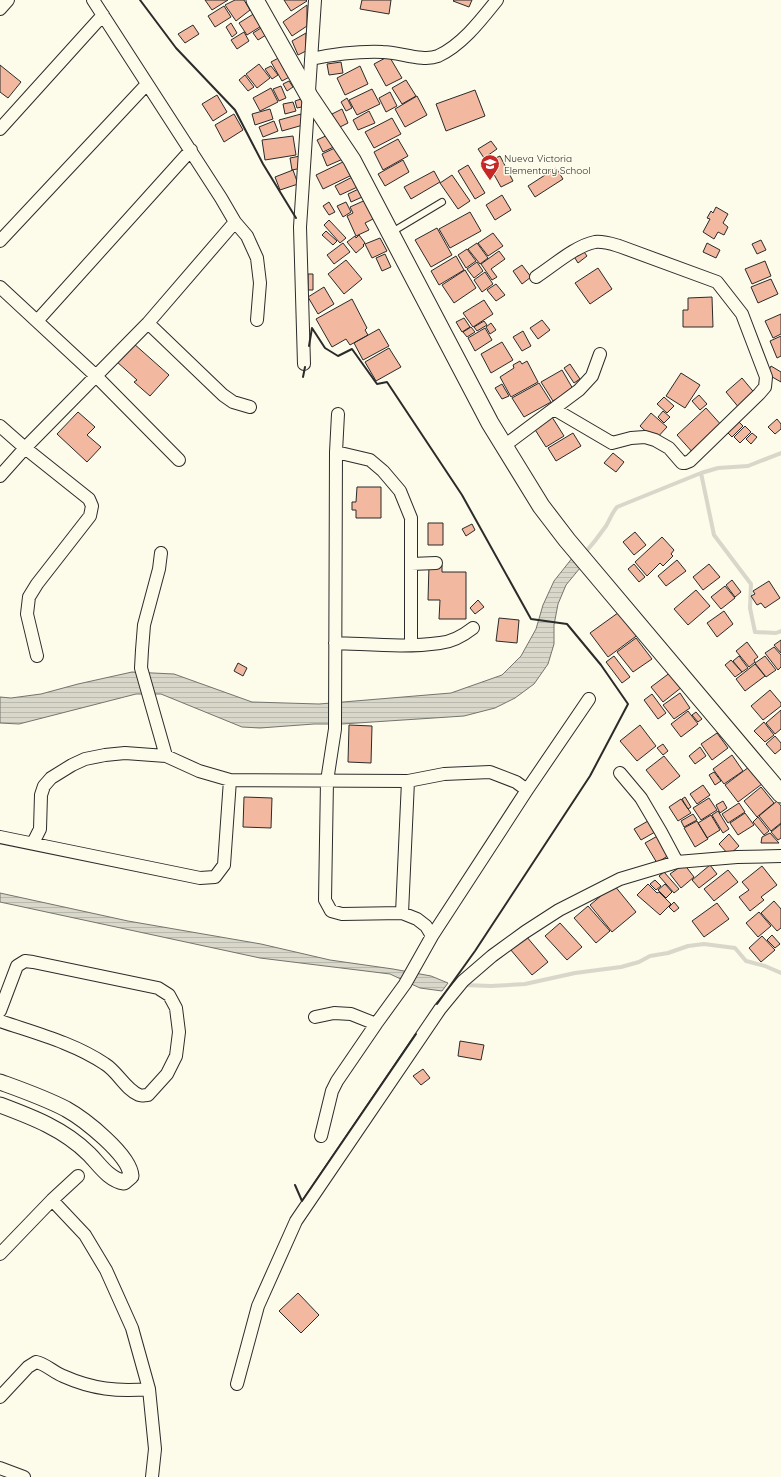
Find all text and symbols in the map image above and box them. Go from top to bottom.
place label: Nueva Victoria Elementary School [504,152,591,177]
school or university icon: Nueva Victoria Elementary School [479,153,501,181]

